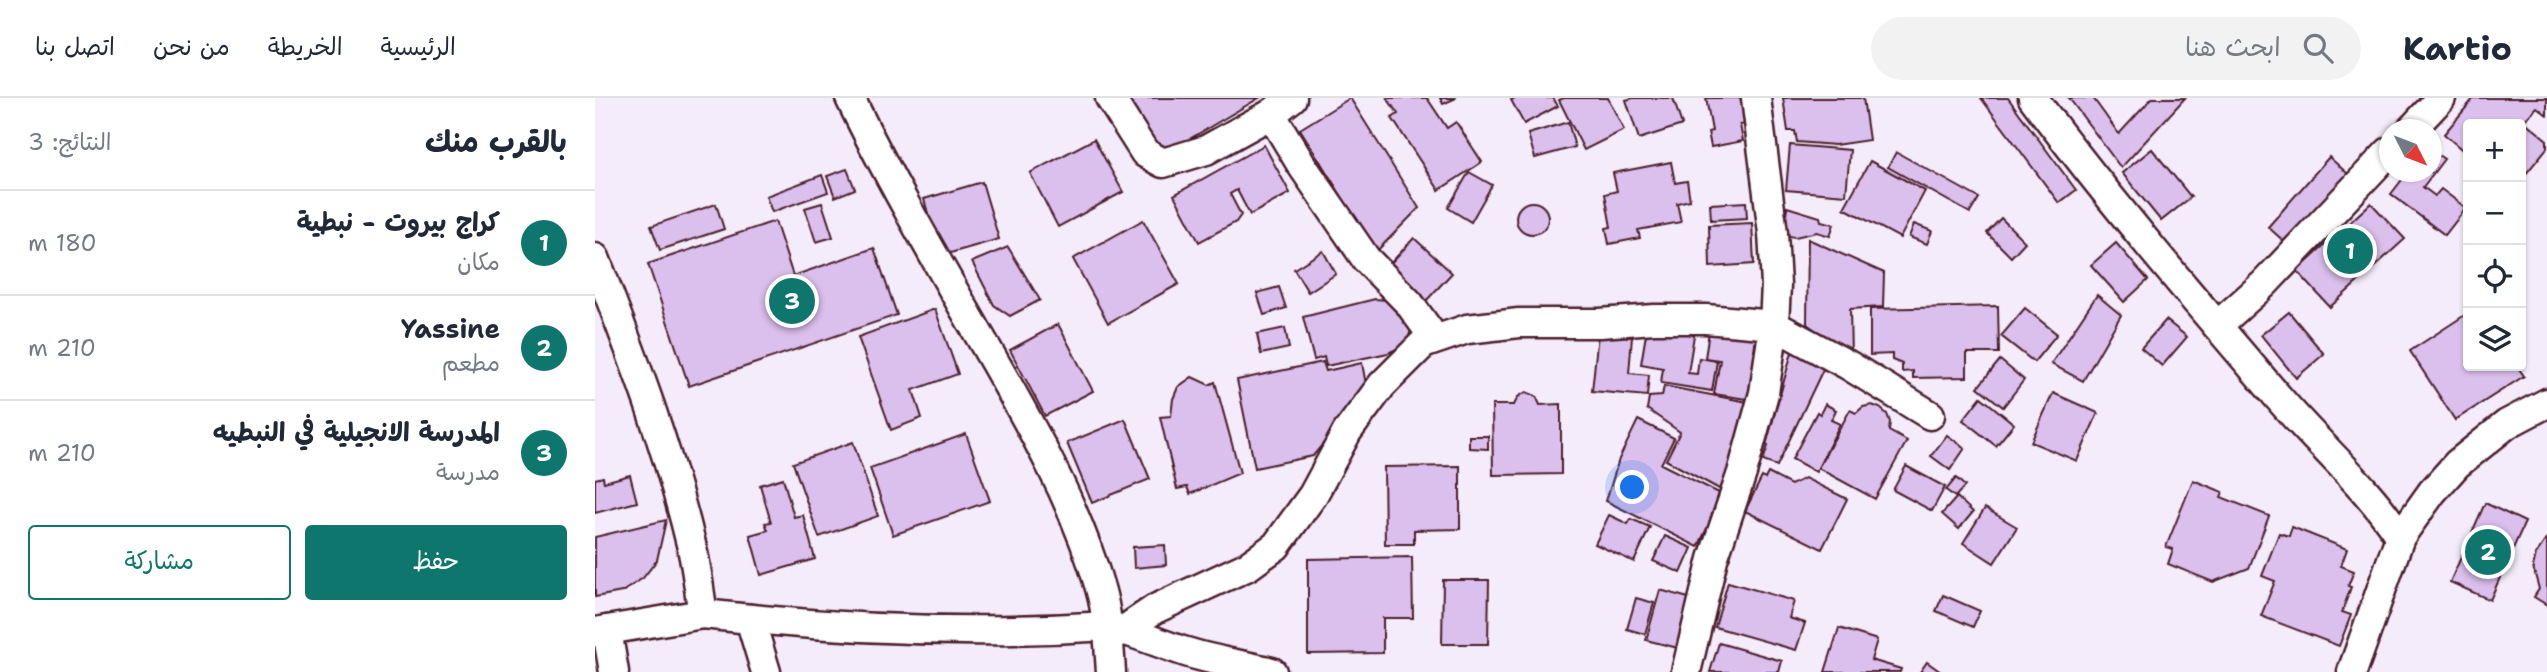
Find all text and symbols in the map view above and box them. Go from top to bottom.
search box [1871,17,2361,80]
text: Kartio [2403,26,2512,71]
text: ابحث هنا [2185,29,2281,64]
icon: search [2299,29,2337,67]
text: اتصل بنا [35,31,115,63]
text: من نحن [153,31,230,63]
text: الخريطة [268,31,343,63]
text: الرئيسية [381,31,456,63]
north arrow [2379,119,2442,182]
map controls [2463,119,2526,371]
button: + [2463,119,2526,182]
text: بالقرب منك [425,121,567,162]
text: النتائج: 3 [28,127,111,157]
button: − [2463,182,2526,245]
text: كراج بيروت - نبطية [297,204,500,239]
pin: 1 [2327,225,2373,277]
text: 180 m [28,228,97,258]
text: 1 [539,228,549,258]
button: locate [2463,245,2526,308]
text: مكان [457,247,500,277]
pin: 3 [769,275,815,327]
button: layers [2463,308,2526,371]
text: Yassine [401,311,500,346]
text: 210 m [28,333,96,363]
text: 2 [536,333,552,363]
text: مطعم [442,348,500,378]
text: المدرسة الانجيلية في النبطيه [213,414,500,449]
text: 210 m [28,438,96,468]
text: 3 [536,438,552,468]
text: مدرسة [436,457,500,487]
your location [1615,470,1649,504]
button: مشاركة [28,525,291,600]
button: حفظ [305,525,567,600]
pin: 2 [2465,526,2511,578]

